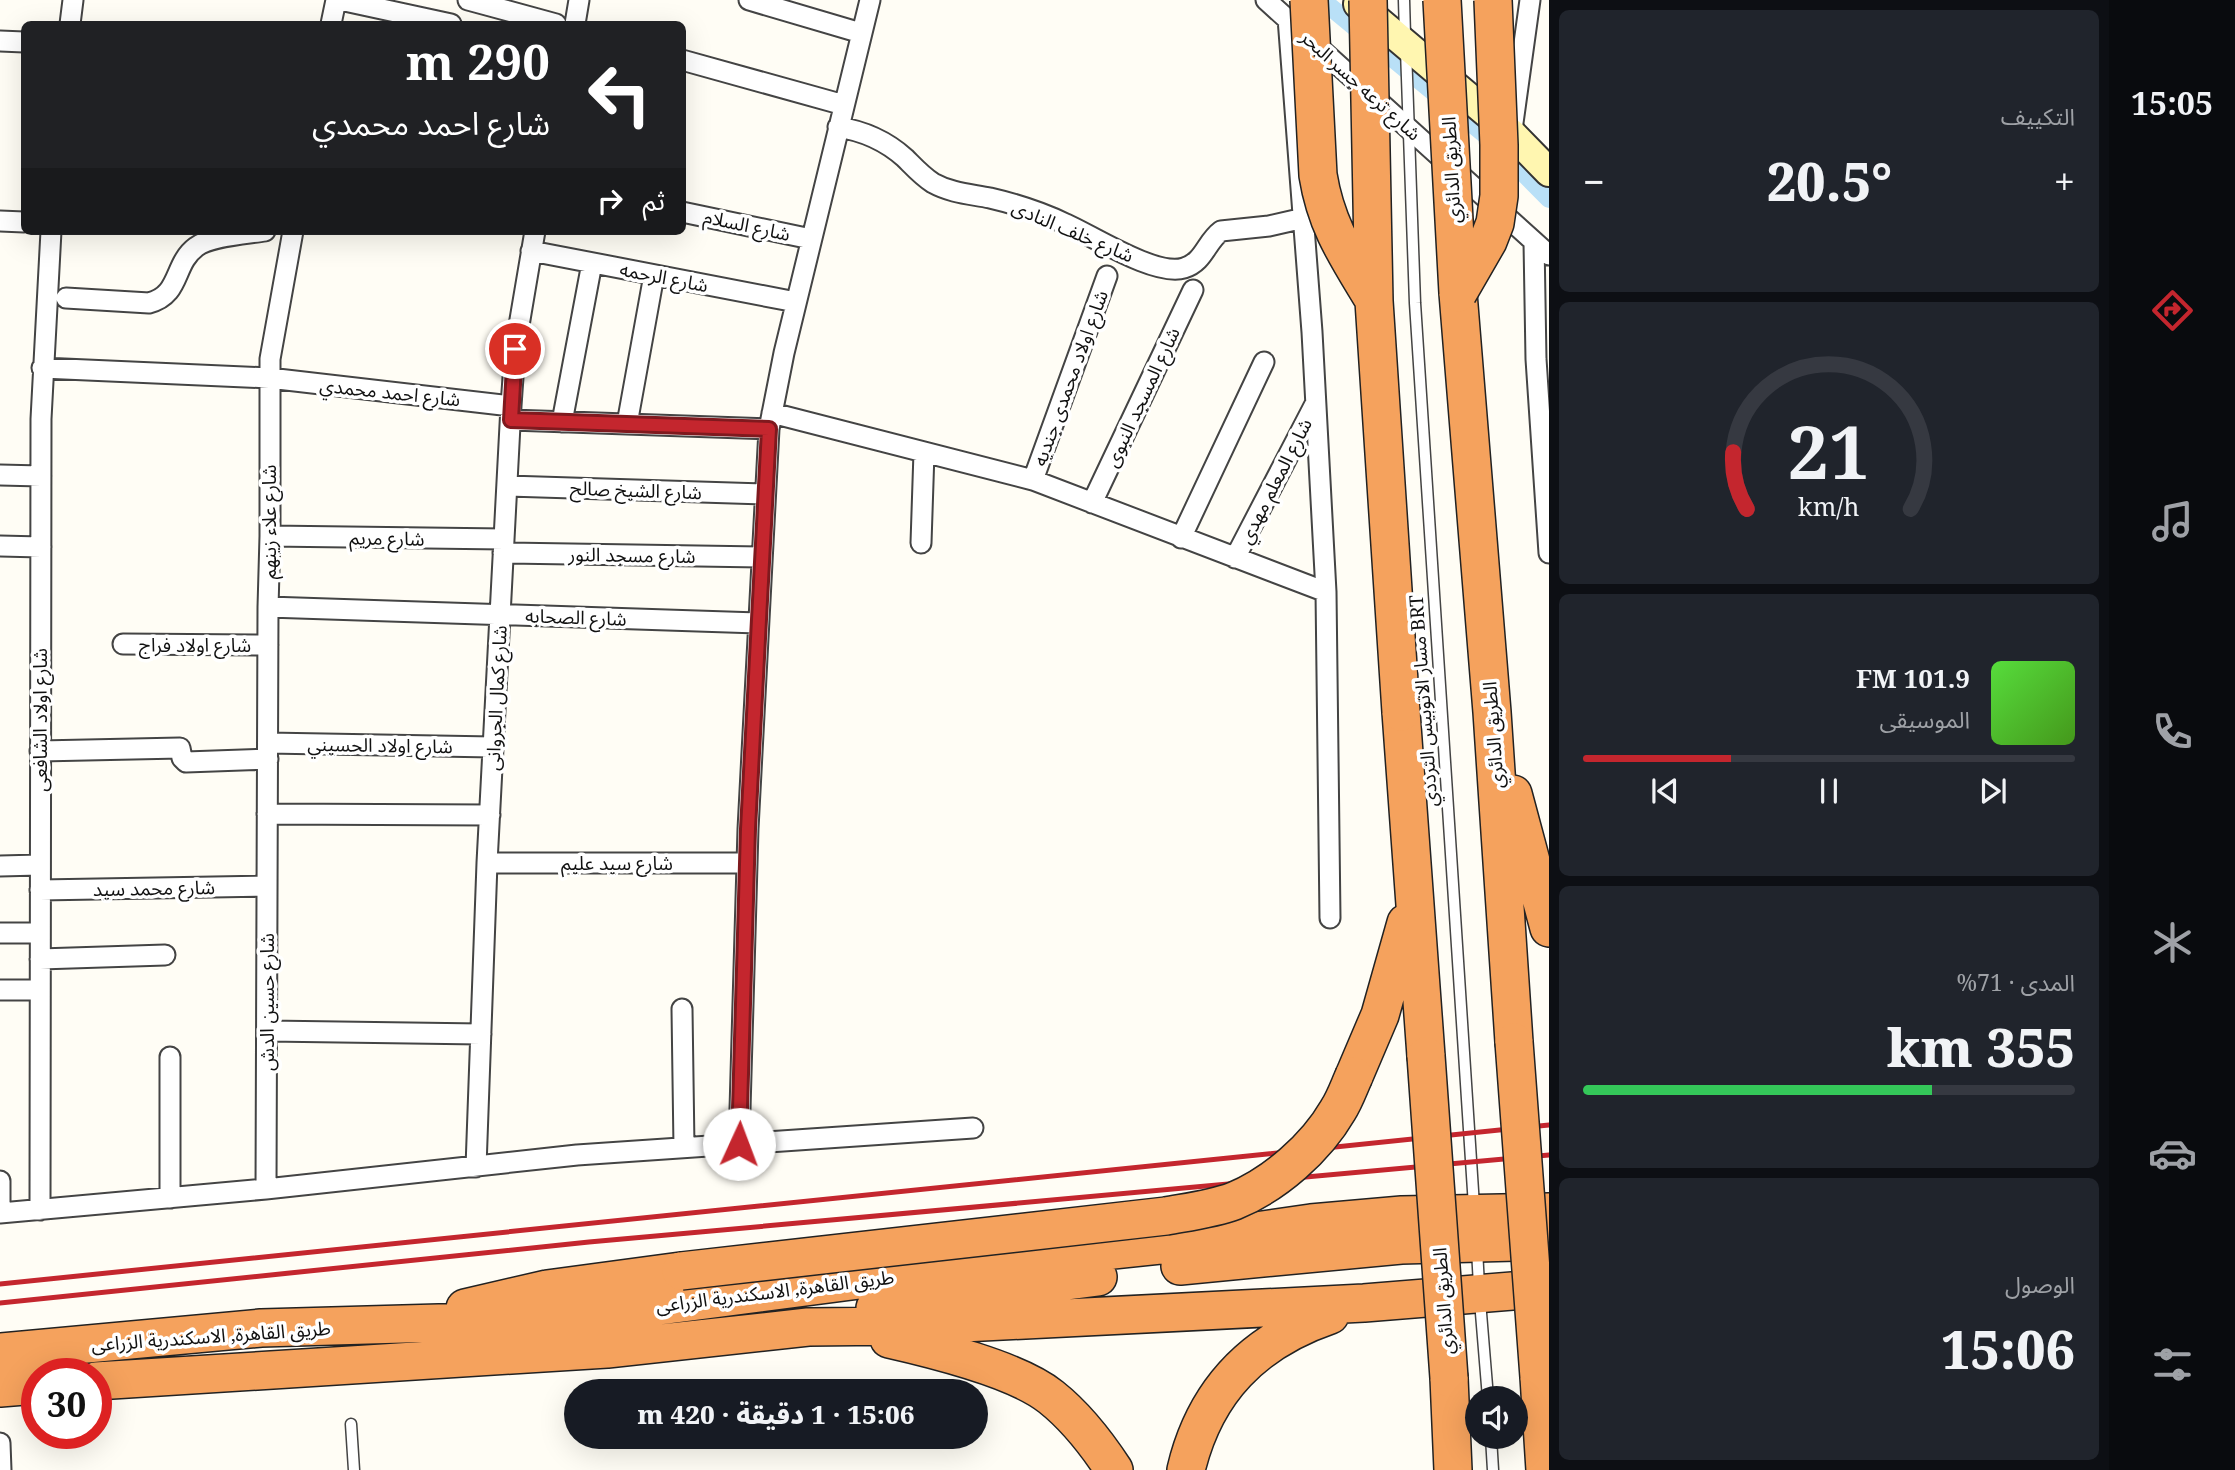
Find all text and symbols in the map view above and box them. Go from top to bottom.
street label: شارع ترعه جسر البحر [1294,23,1427,147]
text: 290 m [406,28,550,94]
icon: left [574,49,665,140]
text: 15:05 [2131,81,2213,124]
text: التكييف [2001,100,2075,132]
text: شارع احمد محمدي [312,101,550,144]
street label: الطريق الدائري [1435,116,1469,224]
text: 20.5° [1767,145,1892,216]
text: − [1583,155,1605,207]
text: + [2054,155,2075,207]
icon: right [591,182,629,220]
text: ثم [643,182,665,218]
street label: شارع خلف النادى [1008,194,1138,269]
street label: شارع السلام [701,203,793,249]
street label: شارع الرحمه [617,256,710,299]
street label: شارع اولاد محمدى جنديه [1026,286,1115,470]
icon: directions [2148,286,2197,335]
pin [485,319,545,379]
street label: شارع المسجد النبوى [1098,323,1187,472]
icon: arrive [496,330,534,368]
street label: شارع احمد محمدي [318,372,462,415]
text: 21 [1788,401,1870,500]
street label: شارع المعلم مهدي [1232,414,1320,549]
street label: شارع علاء زينهم [256,465,284,579]
street label: شارع الشيخ صالح [570,475,702,507]
text: km/h [1798,489,1860,523]
icon: music [2148,497,2197,546]
street label: شارع مريم [349,524,425,554]
street label: شارع مسجد النور [567,541,696,570]
street label: مسار الاتوبيس الترددي BRT [1403,594,1446,808]
street label: شارع الصحابه [525,602,627,633]
street label: شارع كمال الجروانى [479,625,514,771]
street label: شارع اولاد فراج [139,632,251,659]
street label: شارع اولاد الشافعى [27,648,54,792]
text: 101.9 FM [1856,660,1970,696]
street label: الطريق الدائري [1476,681,1512,789]
text: الموسيقى [1879,703,1970,735]
icon: phone [2148,707,2197,756]
street label: شارع اولاد الحسيني [307,731,453,762]
icon: previous [1646,772,1684,810]
icon: pause [1810,772,1848,810]
icon: next [1974,772,2012,810]
street label: شارع سيد عليم [561,850,673,878]
street label: شارع محمد سيد [93,874,215,903]
icon: climate [2148,918,2197,967]
street label: شارع حسين الدش [254,933,281,1071]
text: المدى · 71% [1956,966,2075,998]
text: 355 km [1887,1011,2075,1082]
position arrow [702,1107,776,1181]
icon: car [2148,1129,2197,1178]
street label: الطريق الدائري [1426,1247,1462,1355]
street label: طريق القاهرة, الاسكندرية الزراعى [654,1263,896,1319]
text: الوصول [2005,1268,2075,1300]
text: 15:06 [1941,1313,2075,1384]
street label: طريق القاهرة, الاسكندرية الزراعى [90,1315,332,1357]
icon: filters [2148,1340,2197,1389]
speed limit sign: 30 [21,1358,112,1449]
map controls [1465,1386,1528,1449]
button: sound [1465,1386,1528,1449]
text: 15:06 · 1 دقيقة · 420 m [638,1396,914,1432]

